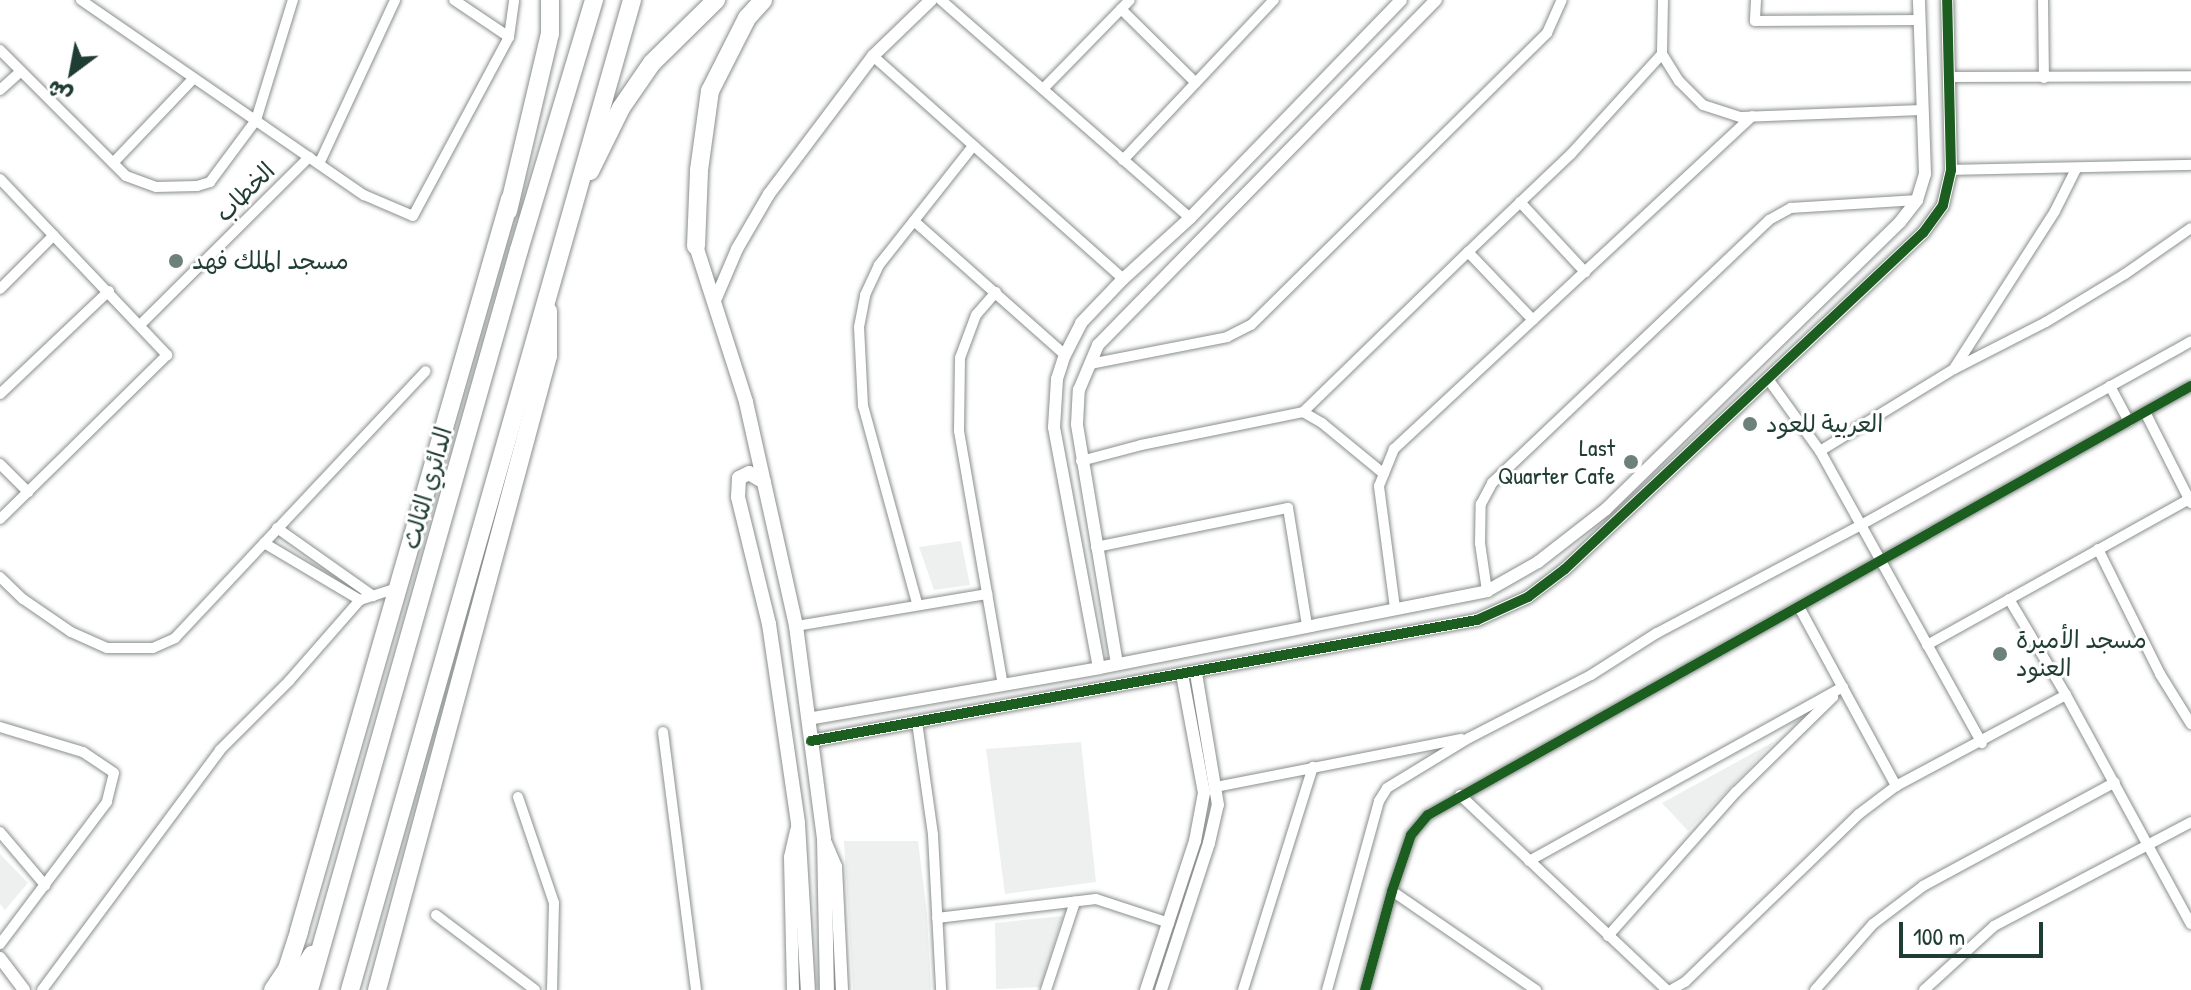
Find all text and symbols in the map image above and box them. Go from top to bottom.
north arrow [32,32,112,112]
text: ش [41,73,78,111]
street label: الخطاب [209,156,281,228]
place label: مسجد الملك فهد [192,247,349,275]
marker: مسجد الملك فهد [167,252,185,270]
place label: العربية للعود [1766,410,1883,438]
marker: العربية للعود [1741,415,1759,433]
street label: الدائري الثالث [396,424,458,552]
place label: Last Quarter Cafe [1498,434,1615,490]
marker: Last Quarter Cafe [1622,453,1640,471]
place label: مسجد الأميرة العنود [2016,626,2147,682]
marker: مسجد الأميرة العنود [1991,645,2009,663]
scale bar [1903,906,2047,956]
text: 100 m [1913,920,1965,952]

